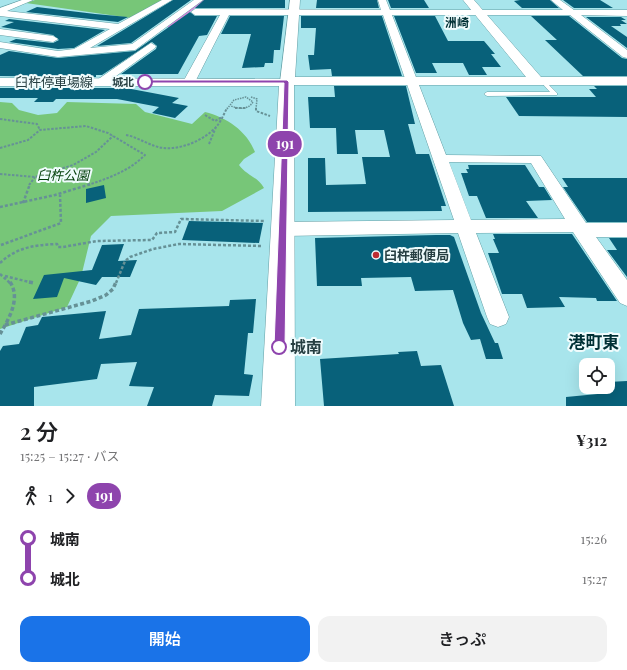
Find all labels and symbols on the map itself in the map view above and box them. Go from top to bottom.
district label: 洲崎 [445,14,469,30]
street label: 臼杵停車場線 [15,73,93,90]
place label: 城北 [112,74,134,89]
marker: 城北 [137,74,153,90]
line badge: 191 [262,131,308,157]
park label: 臼杵公園 [37,166,91,183]
place label: 臼杵郵便局 [384,246,449,263]
marker: 臼杵郵便局 [371,250,381,260]
district label: 港町東 [569,330,620,352]
place label: 城南 [290,336,322,357]
marker: 城南 [271,339,287,355]

